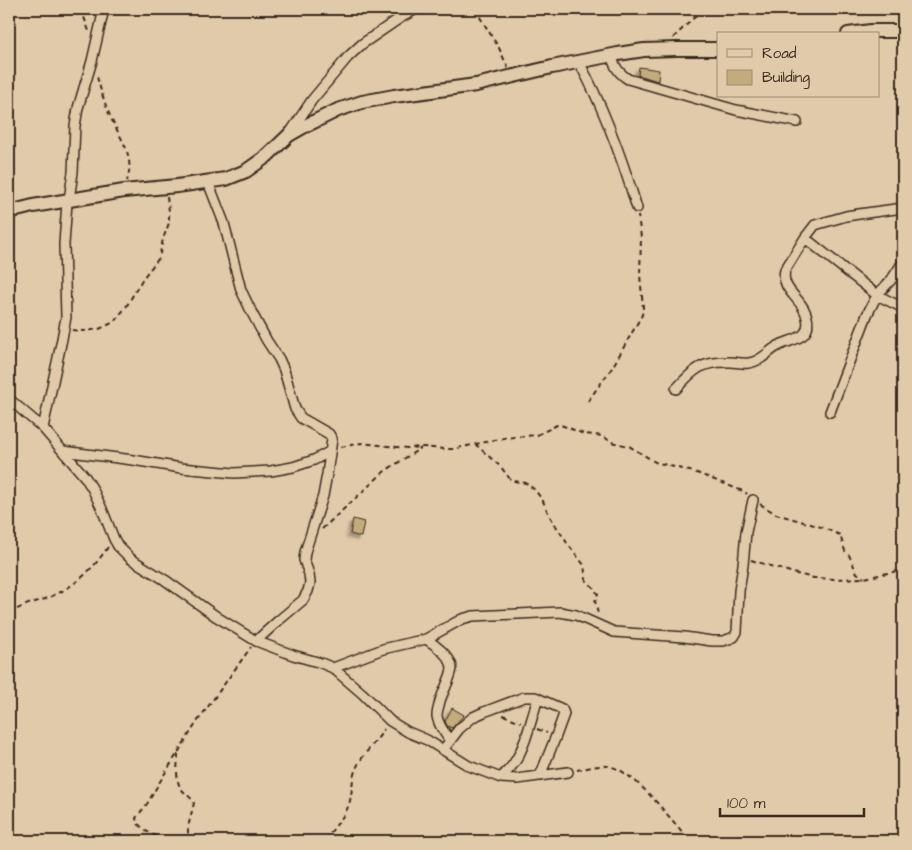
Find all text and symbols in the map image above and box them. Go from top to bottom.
legend [717,32,880,98]
text: Road [762,43,797,64]
text: Building [762,67,810,89]
scale bar [720,785,863,817]
text: 100 m [727,793,766,814]

